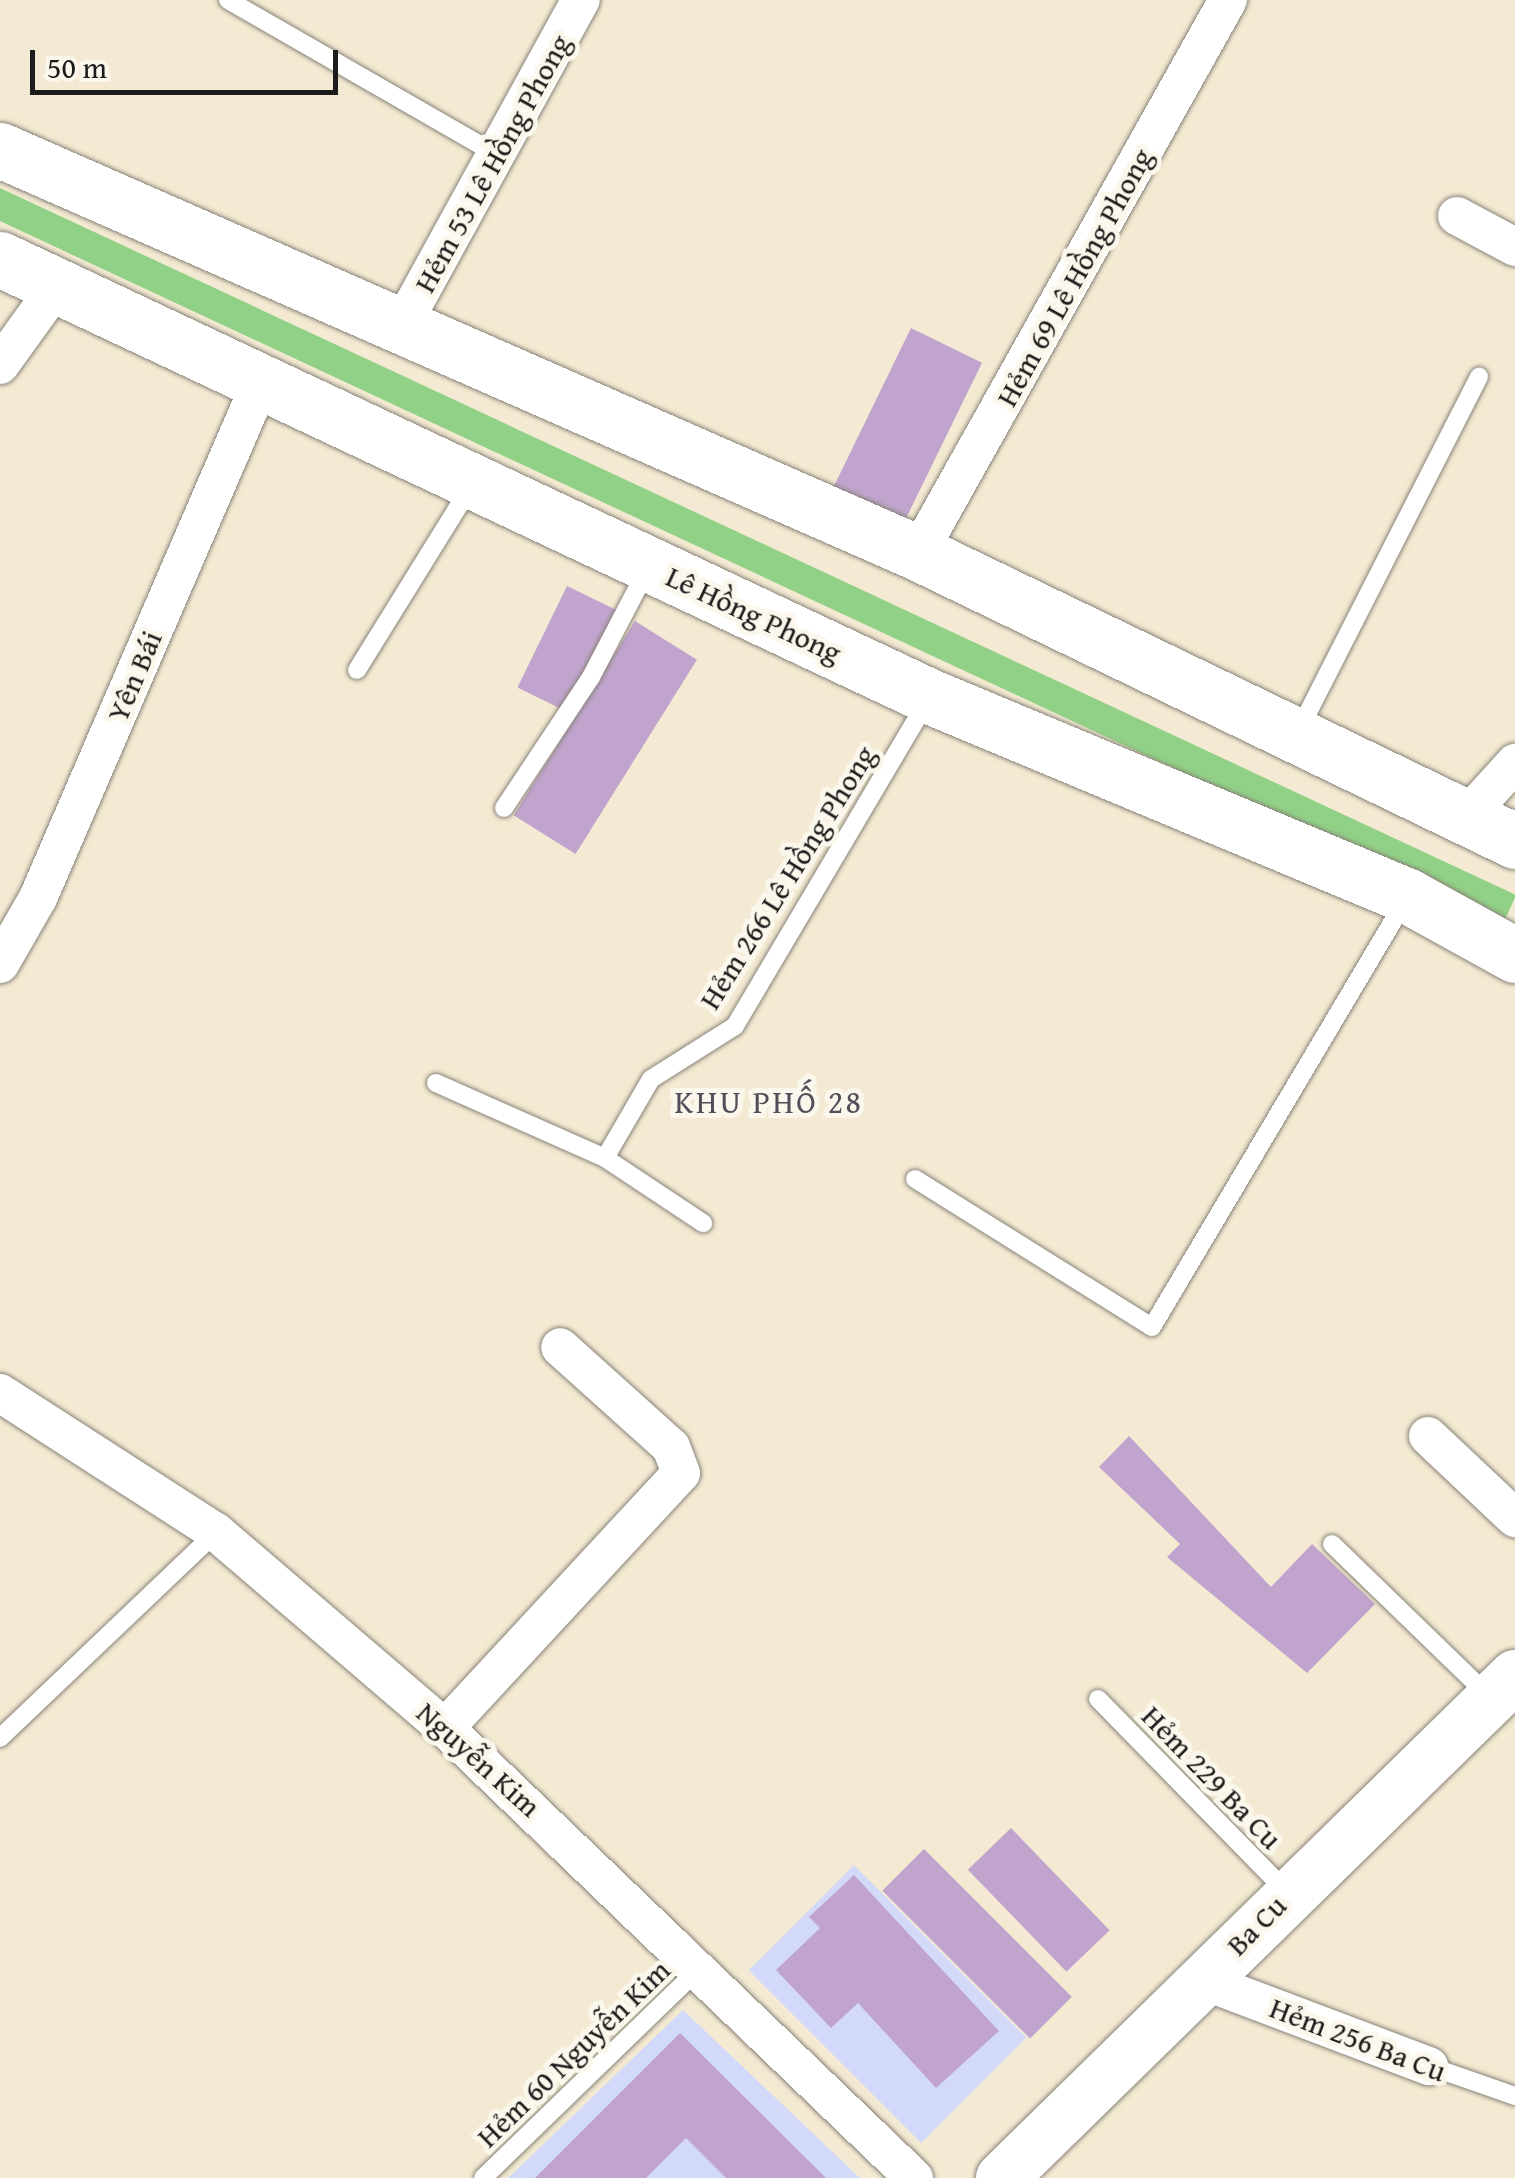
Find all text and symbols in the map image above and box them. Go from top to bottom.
street label: Hẻm 53 Lê Hồng Phong [406,28,578,298]
scale bar [35,30,342,92]
text: 50 m [47,45,107,89]
street label: Hẻm 69 Lê Hồng Phong [988,142,1160,412]
street label: Lê Hồng Phong [661,558,847,670]
street label: Yên Bái [99,625,169,727]
street label: Hẻm 266 Lê Hồng Phong [691,739,883,1015]
district label: KHU PHỐ 28 [674,1083,864,1121]
street label: Nguyễn Kim [410,1694,548,1824]
street label: Hẻm 229 Ba Cu [1135,1698,1289,1856]
street label: Ba Cu [1218,1887,1294,1963]
street label: Hẻm 60 Nguyễn Kim [469,1952,677,2154]
street label: Hẻm 256 Ba Cu [1265,1989,1451,2089]

